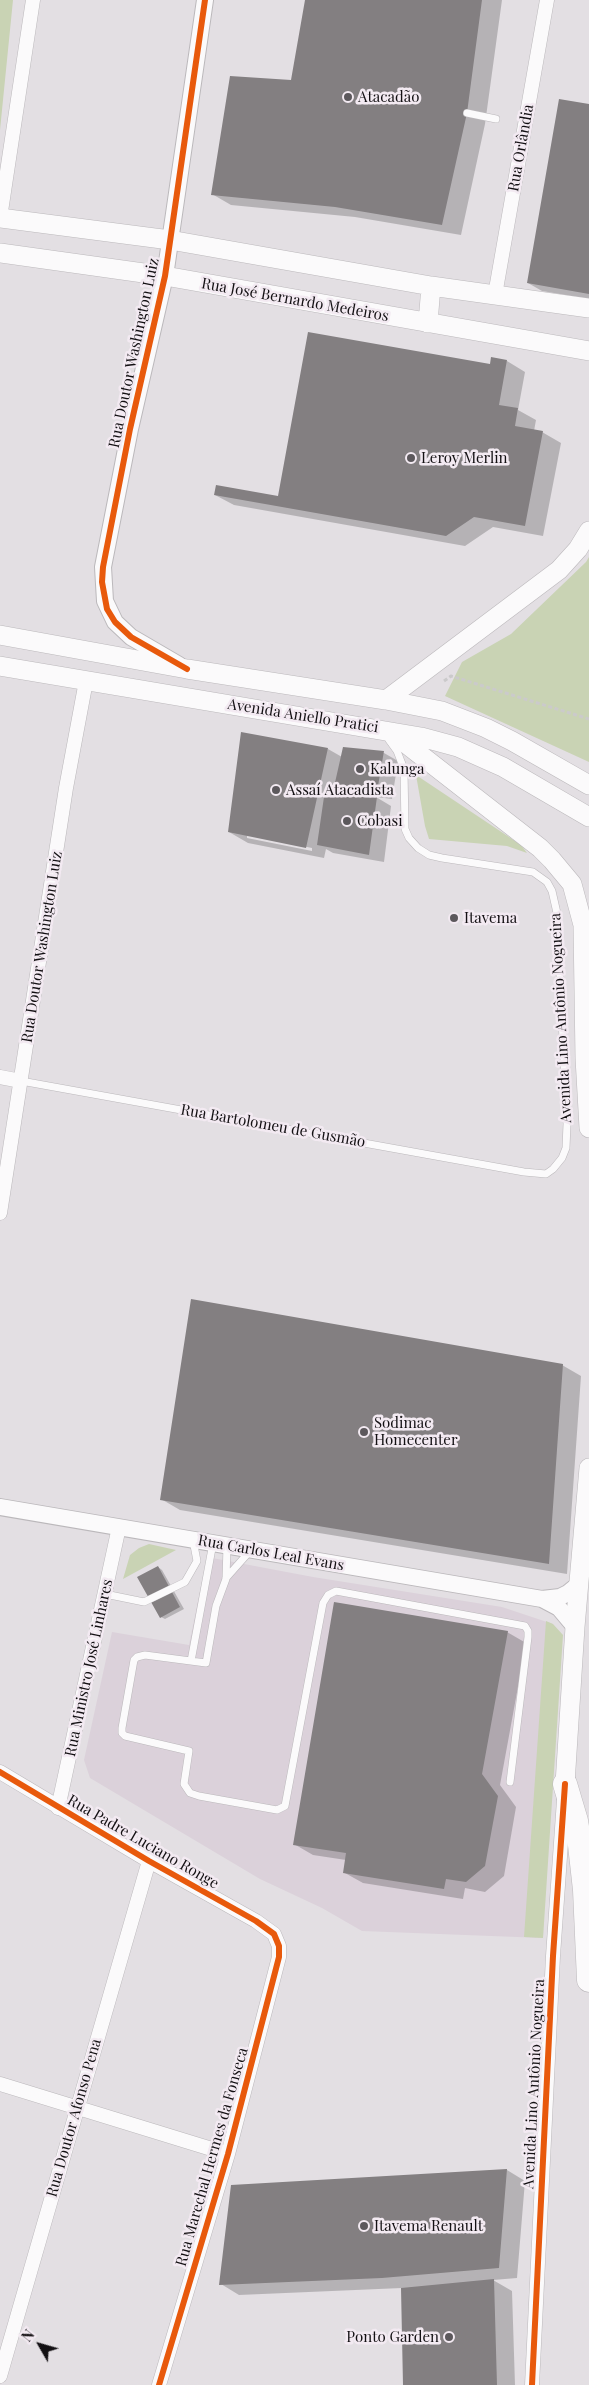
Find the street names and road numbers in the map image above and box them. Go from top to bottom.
street label: Rua Orlândia [504,103,538,193]
street label: Rua Doutor Washington Luiz [105,256,163,450]
street label: Rua José Bernardo Medeiros [200,275,390,325]
street label: Avenida Aniello Pratici [226,695,380,737]
street label: Rua Doutor Washington Luiz [18,850,66,1044]
street label: Avenida Lino Antônio Nogueira [547,913,575,1123]
street label: Rua Bartolomeu de Gusmão [179,1101,367,1151]
street label: Rua Carlos Leal Evans [197,1531,345,1575]
street label: Rua Ministro José Linhares [61,1578,117,1758]
street label: Rua Padre Luciano Ronge [64,1791,222,1893]
street label: Avenida Lino Antônio Nogueira [520,1979,548,2189]
street label: Rua Doutor Afonso Pena [43,2037,105,2199]
street label: Rua Marechal Hermes da Fonseca [172,2046,252,2268]

